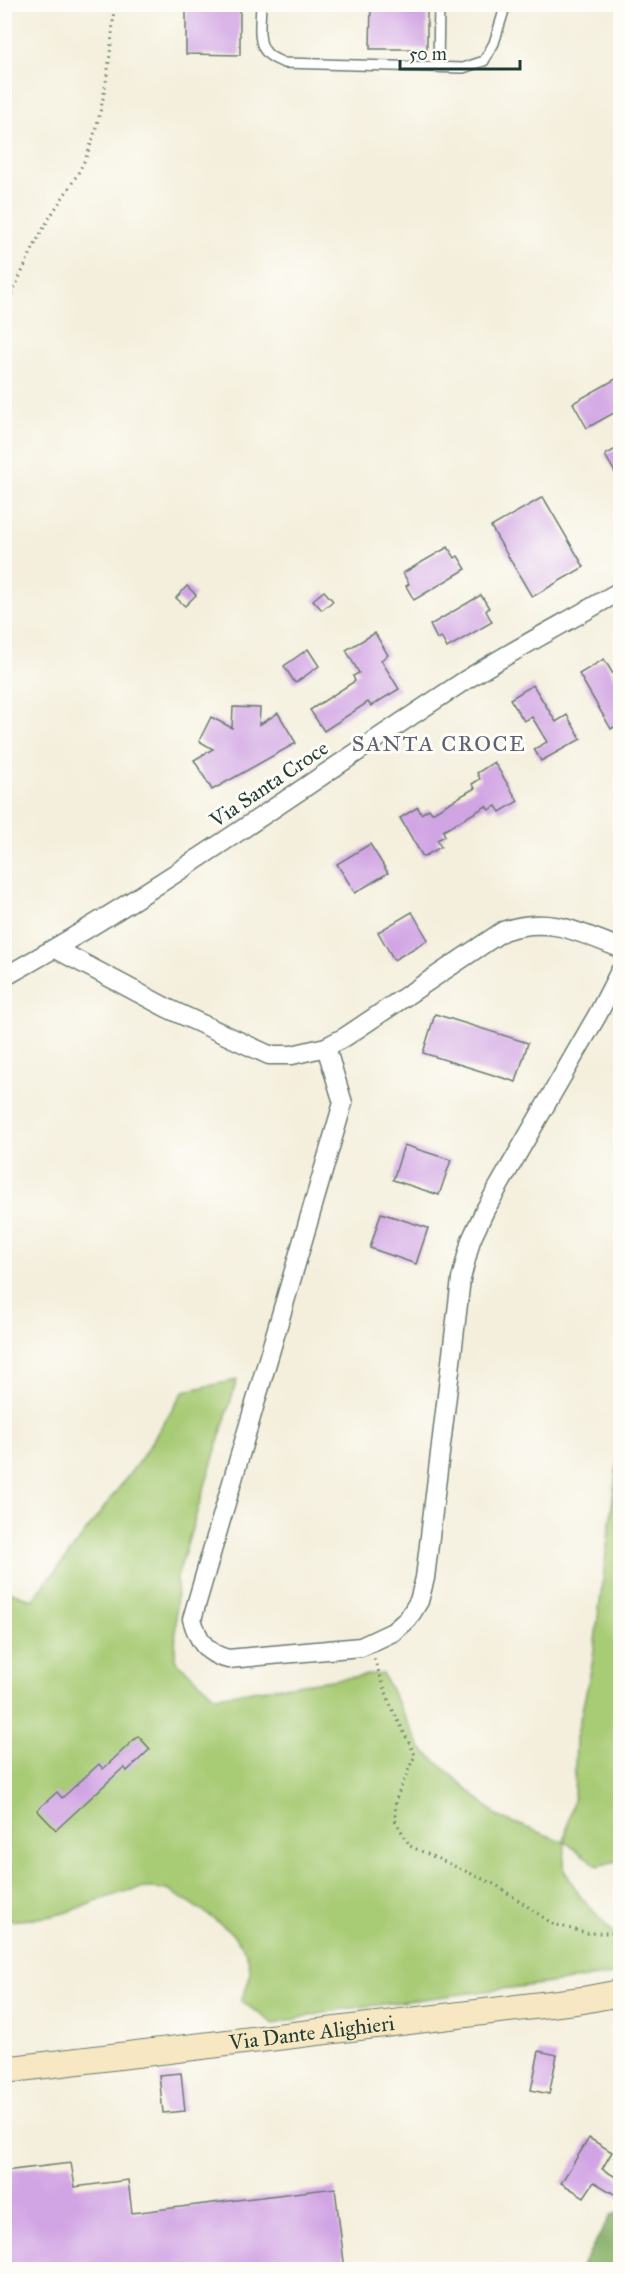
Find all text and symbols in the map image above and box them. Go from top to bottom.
scale bar [400,33,520,71]
text: 50 m [409,43,447,65]
district label: SANTA CROCE [352,730,526,757]
street label: Via Santa Croce [204,735,333,834]
street label: Via Dante Alighieri [227,2010,396,2056]

